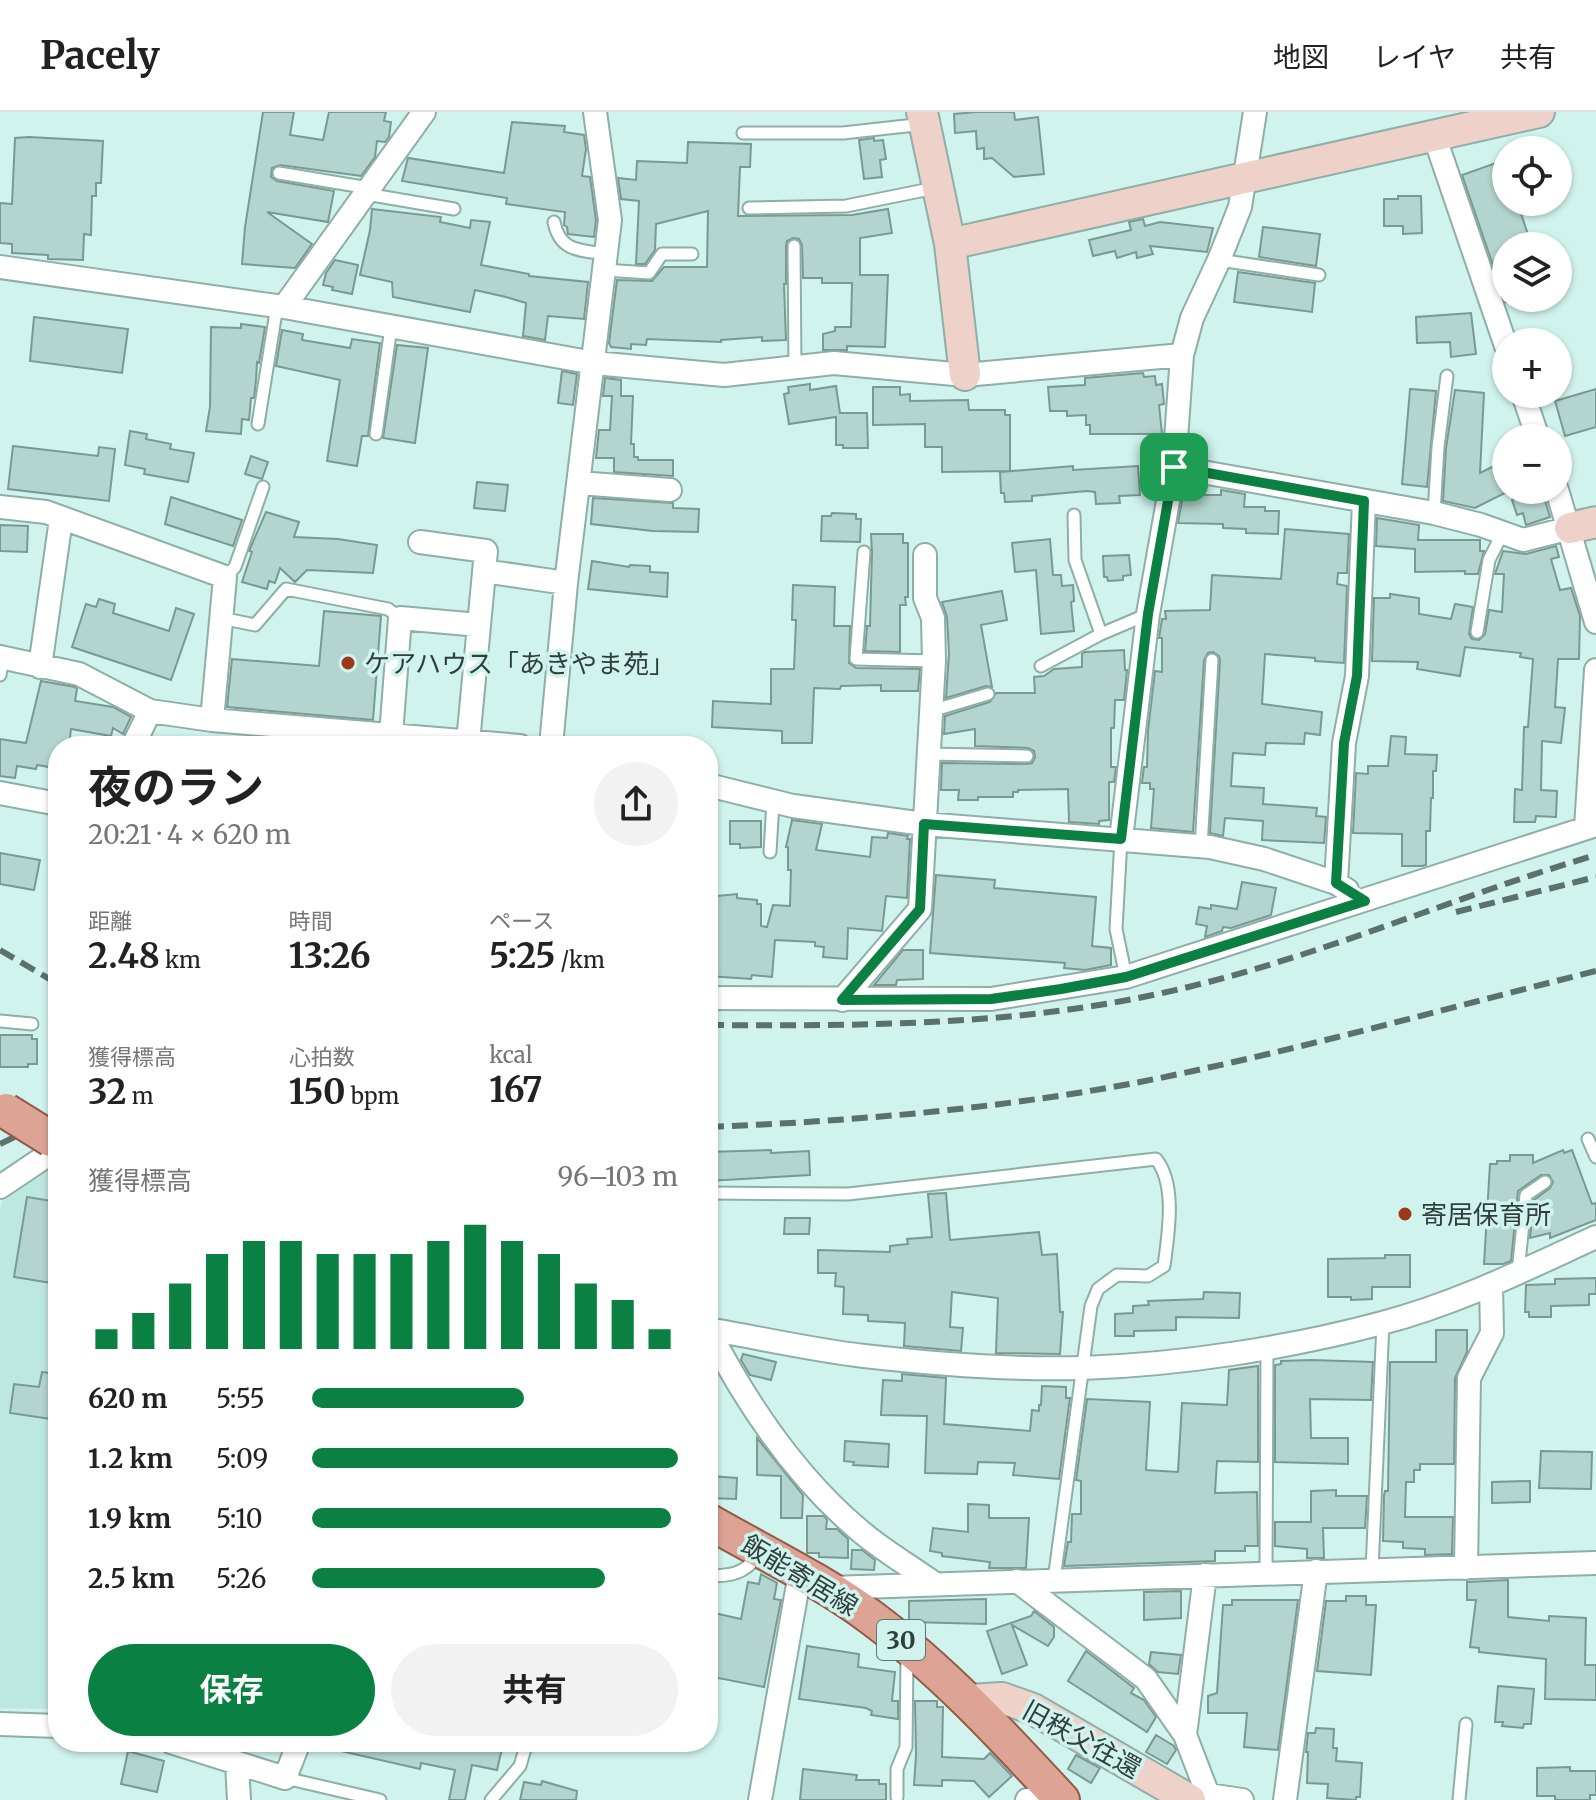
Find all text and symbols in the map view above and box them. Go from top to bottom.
text: Pacely [40,32,160,79]
text: 地図 [1273,39,1329,75]
text: レイヤ [1373,39,1456,75]
text: 共有 [1500,39,1556,75]
map controls [1492,136,1572,504]
button: locate [1492,136,1572,216]
button: layers [1492,232,1572,312]
button: + [1492,328,1572,408]
button: − [1492,424,1572,504]
pin [1140,433,1208,501]
icon: arrive [1152,445,1196,489]
place label: ケアハウス「あきやま苑」 [364,647,675,680]
marker: ケアハウス「あきやま苑」 [339,654,357,672]
text: 夜のラン [88,760,264,815]
button: share [594,762,678,846]
text: 20:21 · 4 × 620 m [88,818,291,851]
text: 距離 [88,907,132,935]
text: 時間 [289,907,333,935]
text: ペース [489,907,554,935]
text: 2.48 [88,935,160,977]
text: 13:26 [289,935,371,977]
text: 5:25 [489,935,555,977]
text: km [160,946,201,974]
text: /km [555,946,605,974]
text: kcal [489,1041,533,1069]
text: 獲得標高 [88,1043,176,1071]
text: 心拍数 [289,1043,355,1071]
text: 167 [489,1069,542,1111]
text: 32 [88,1071,127,1113]
text: 150 [289,1071,346,1113]
text: m [127,1082,154,1110]
text: bpm [346,1082,399,1110]
text: 96–103 m [557,1160,678,1193]
text: 獲得標高 [88,1164,192,1197]
place label: 寄居保育所 [1421,1198,1551,1231]
marker: 寄居保育所 [1396,1205,1414,1223]
text: 620 m [88,1382,168,1415]
text: 5:55 [216,1382,265,1415]
text: 1.2 km [88,1442,173,1475]
text: 5:09 [216,1442,268,1475]
text: 1.9 km [88,1502,171,1535]
text: 5:10 [216,1502,263,1535]
street label: 飯能寄居線 [736,1527,864,1623]
text: 2.5 km [88,1562,175,1595]
text: 5:26 [216,1562,266,1595]
road number: 30 [877,1620,925,1660]
button: 保存 [88,1644,375,1736]
button: 共有 [391,1644,678,1736]
street label: 旧秩父往還 [1017,1693,1147,1785]

